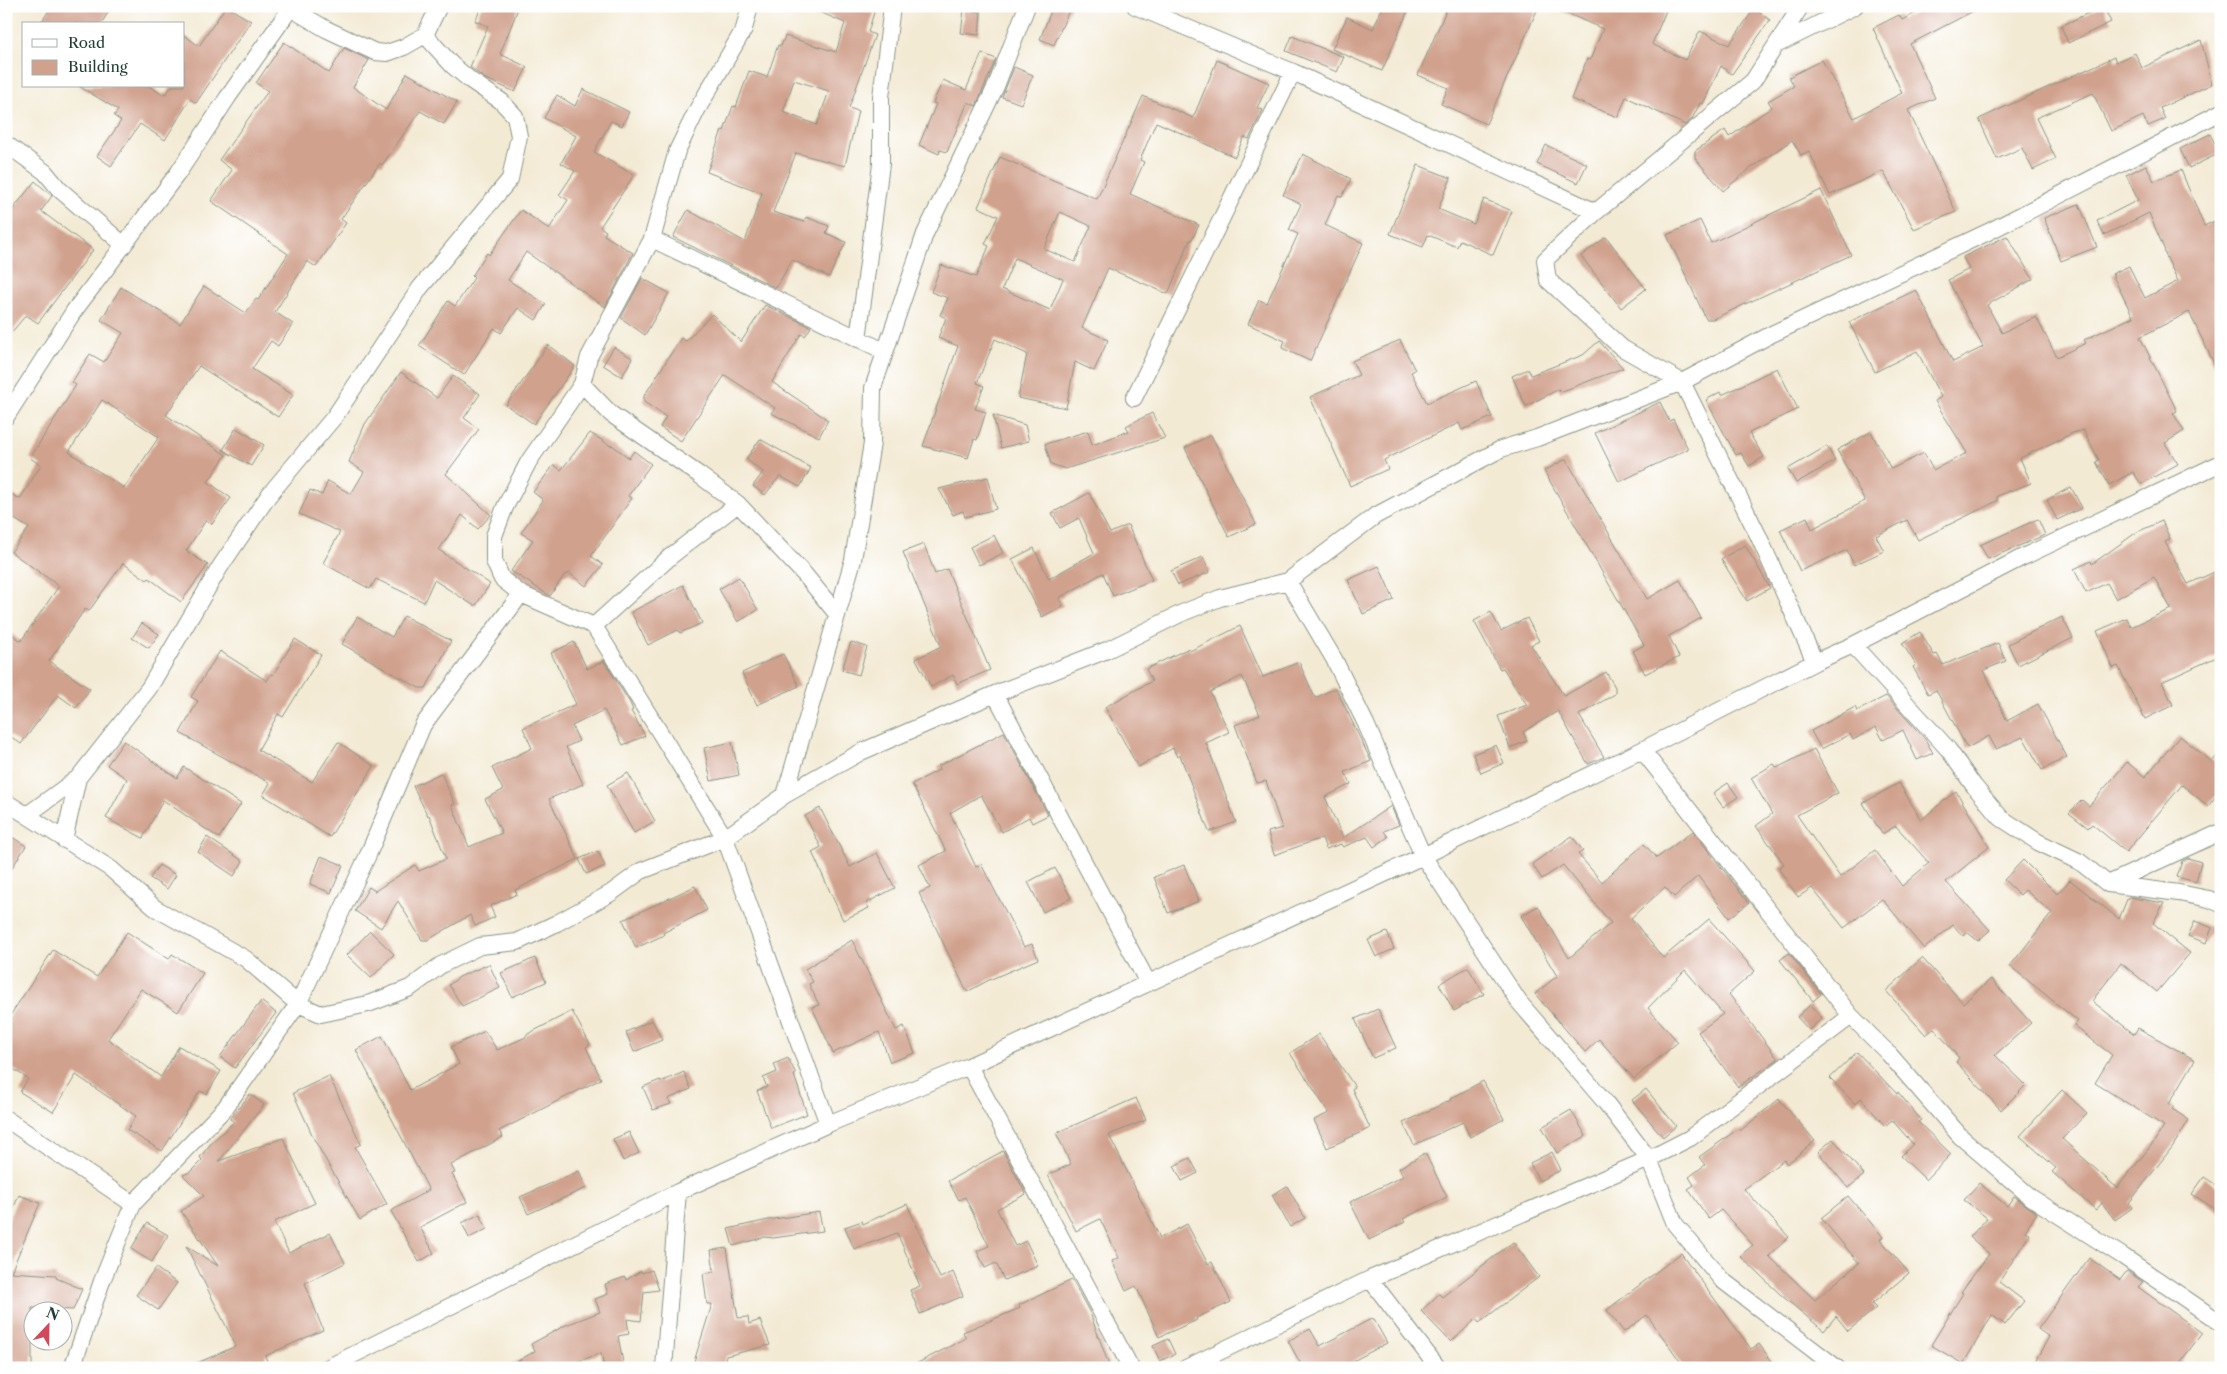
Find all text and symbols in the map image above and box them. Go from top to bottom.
legend [22,22,185,88]
text: Road [68,33,105,52]
text: Building [68,57,128,76]
north arrow [22,1302,72,1352]
text: N [44,1303,62,1325]

